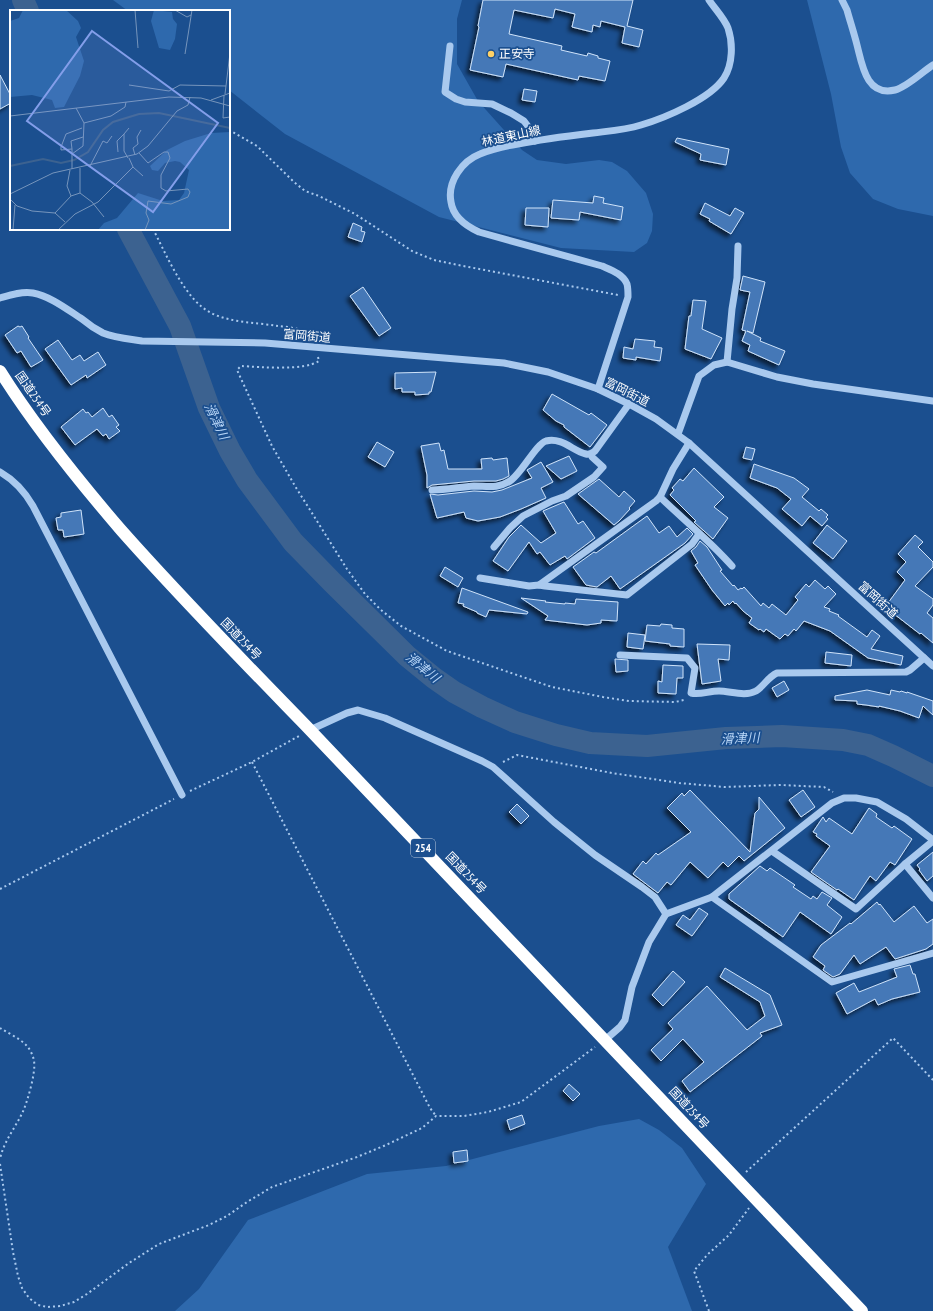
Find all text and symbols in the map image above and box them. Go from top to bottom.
inset map [10,10,230,230]
place label: 正安寺 [499,46,535,61]
marker: 正安寺 [486,49,496,59]
street label: 林道東山線 [480,122,542,149]
street label: 富岡街道 [282,326,332,345]
street label: 国道254号 [12,368,55,419]
street label: 富岡街道 [602,374,652,409]
water label: 滑津川 [200,400,234,444]
street label: 富岡街道 [855,578,901,621]
street label: 国道254号 [218,615,265,663]
water label: 滑津川 [402,649,445,688]
water label: 滑津川 [720,729,762,748]
road number: 254 [411,839,435,857]
street label: 国道254号 [443,849,490,897]
street label: 国道254号 [666,1083,713,1132]

